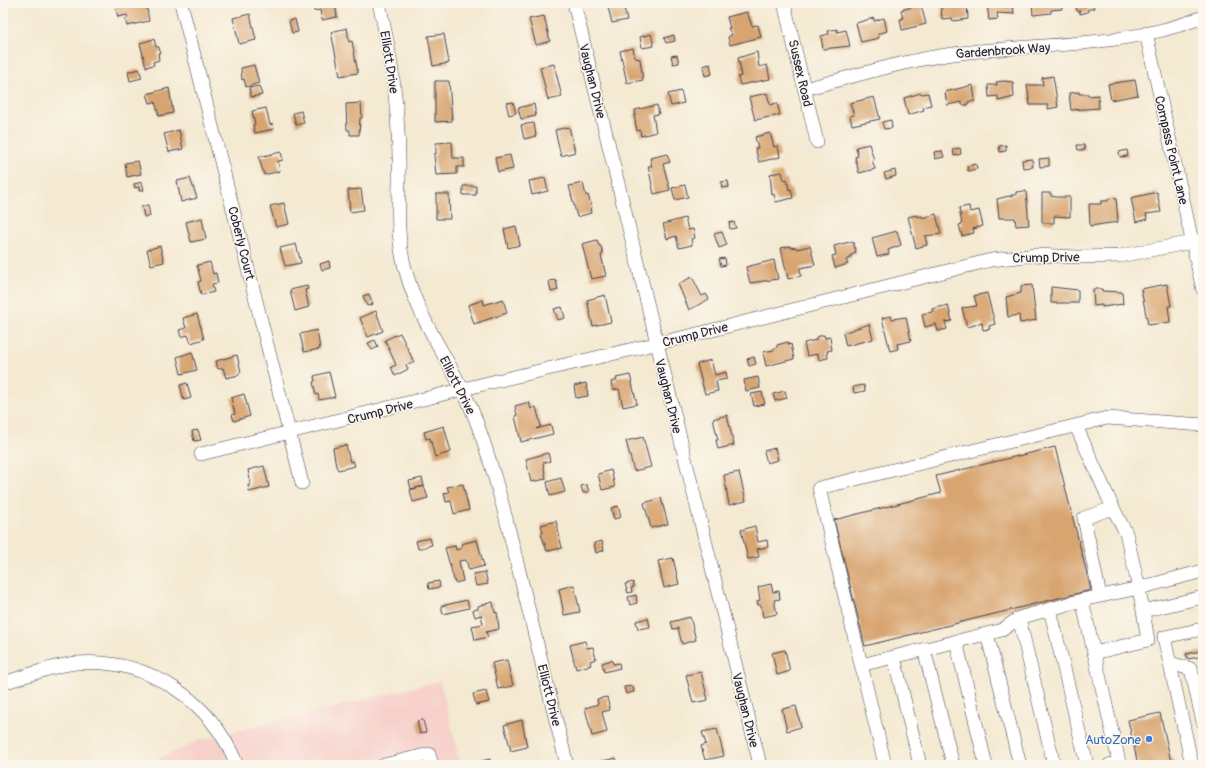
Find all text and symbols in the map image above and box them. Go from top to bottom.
street label: Elliott Drive [376,30,402,95]
street label: Sussex Road [785,38,816,108]
street label: Gardenbrook Way [955,40,1051,62]
street label: Vaughan Drive [575,42,609,121]
street label: Compass Point Lane [1151,94,1191,207]
street label: Coberly Court [224,205,258,282]
street label: Crump Drive [1012,249,1080,267]
street label: Crump Drive [661,319,730,351]
street label: Elliott Drive [436,354,479,418]
street label: Vaughan Drive [651,357,685,436]
street label: Crump Drive [346,396,415,428]
street label: Elliott Drive [534,663,565,728]
street label: Vaughan Drive [728,671,762,750]
place label: AutoZone [1085,732,1142,748]
marker: AutoZone [1144,734,1154,744]

